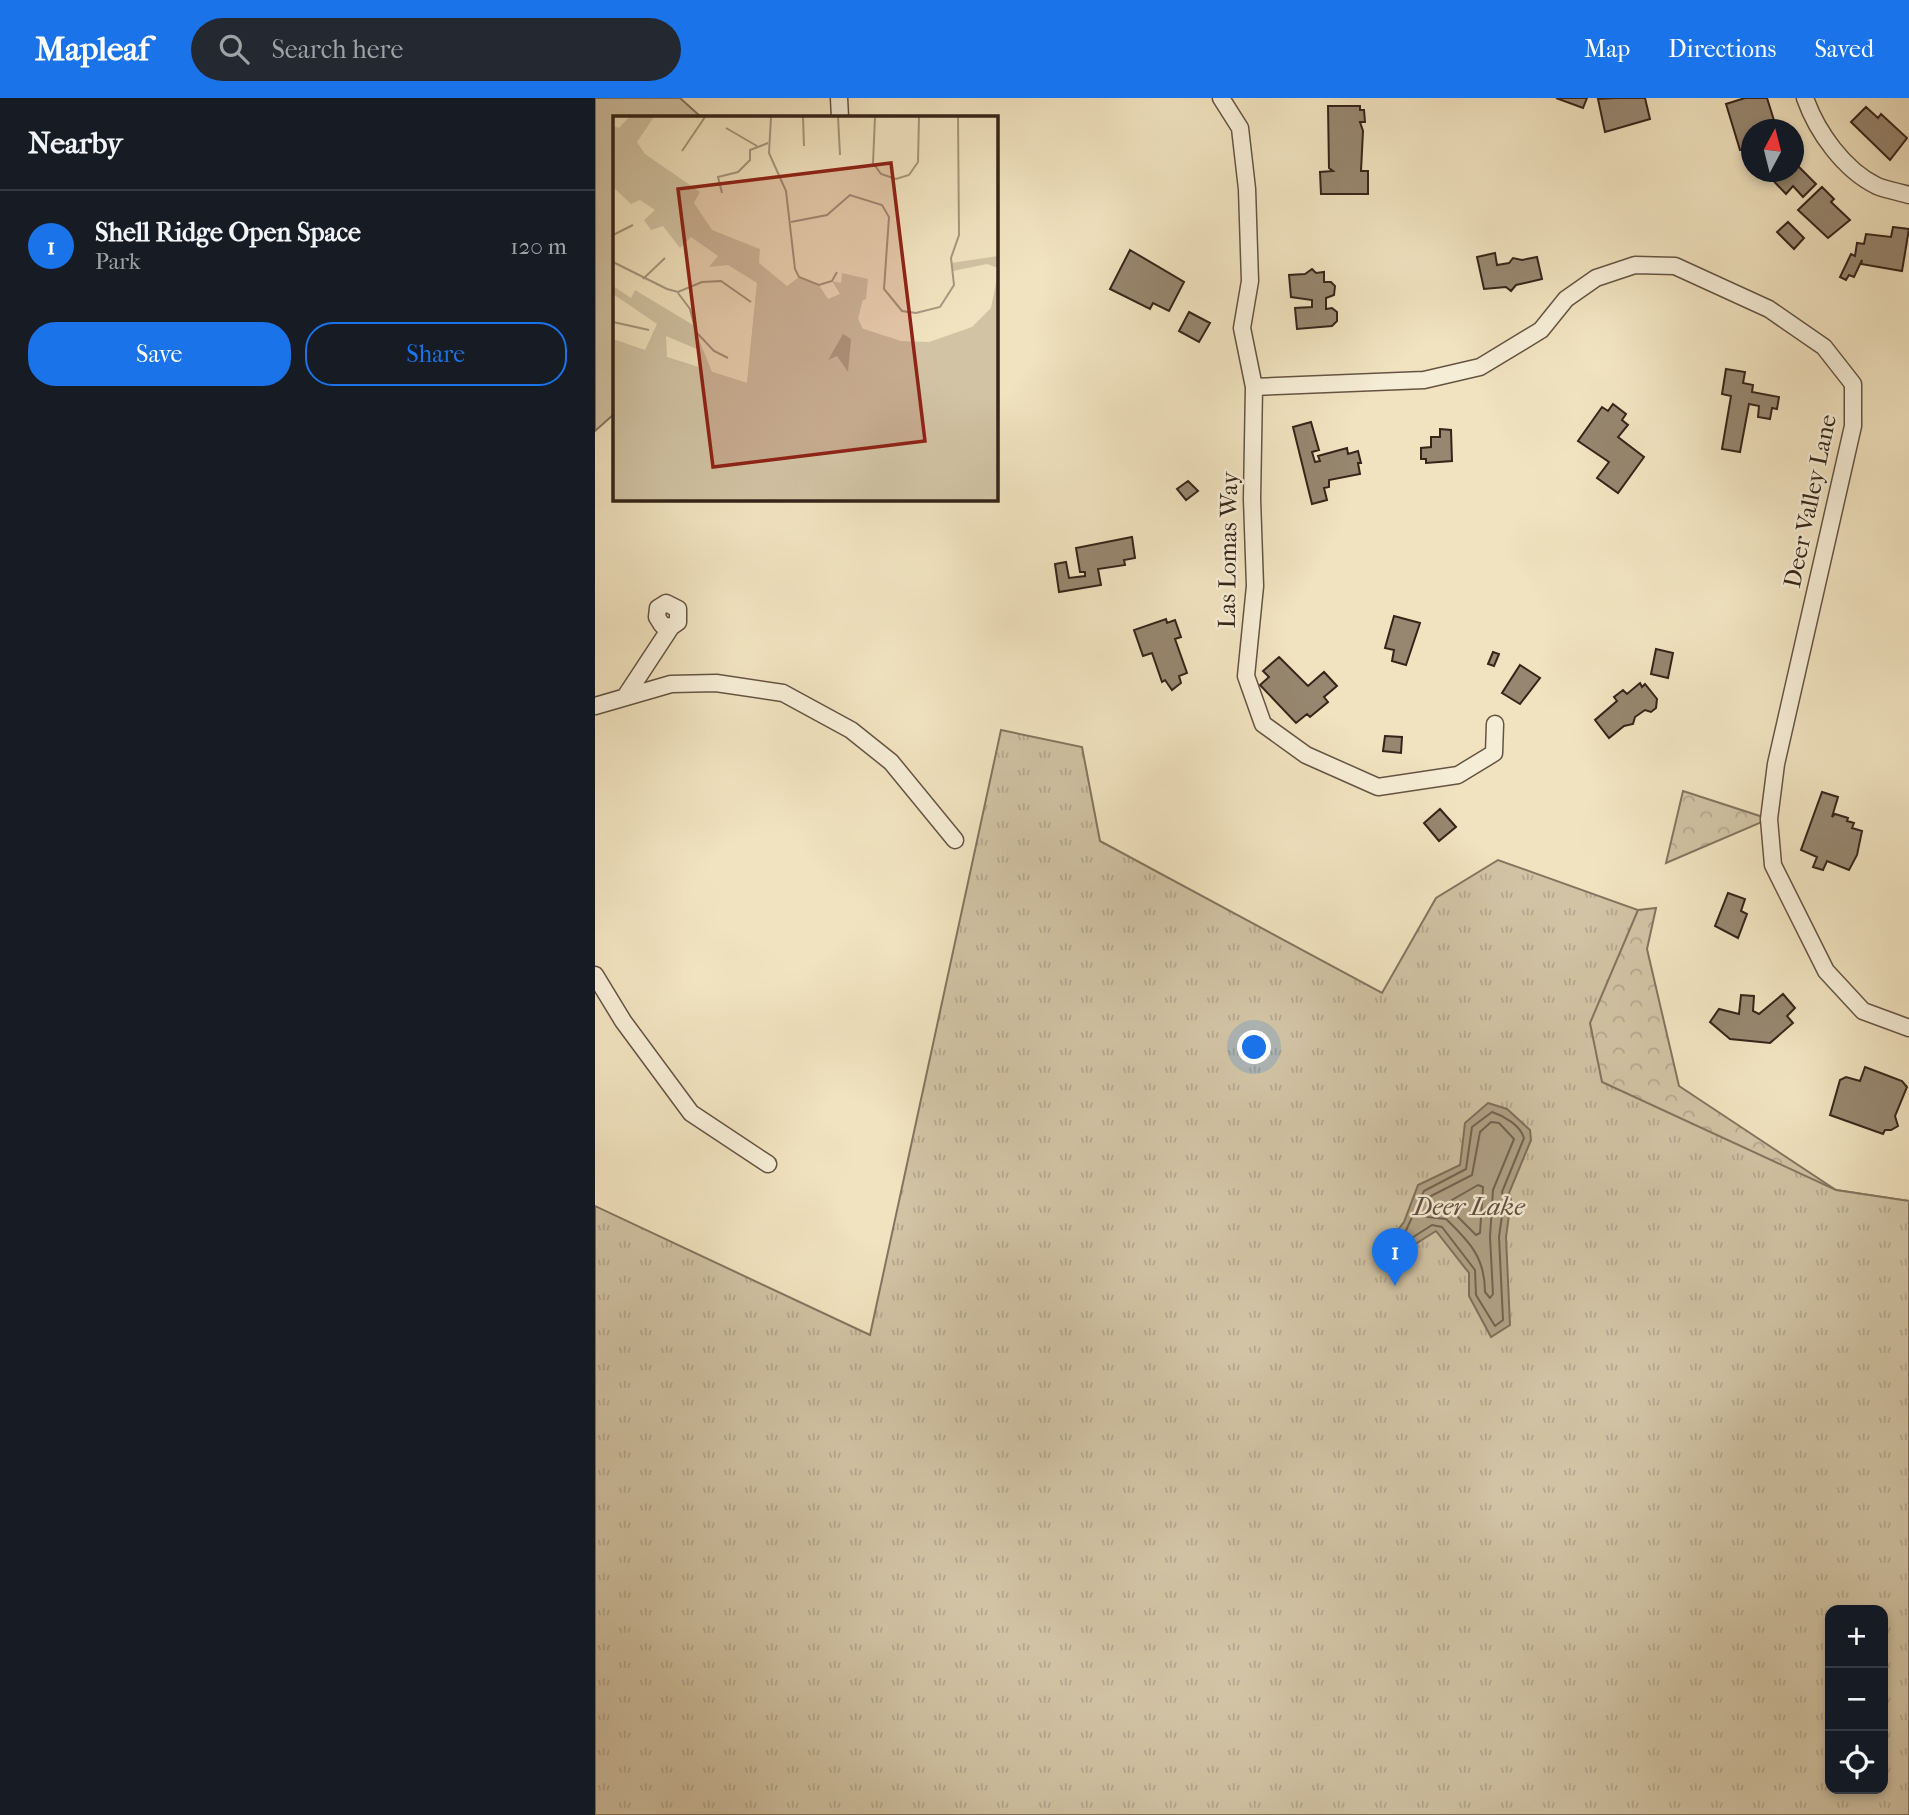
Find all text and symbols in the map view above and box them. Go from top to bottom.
search box [191,18,681,81]
text: Mapleaf [35,30,149,69]
icon: search [215,30,253,68]
text: Search here [271,34,403,65]
text: Map [1584,35,1630,63]
text: Directions [1668,35,1776,63]
text: Saved [1814,35,1874,63]
inset map [613,116,997,500]
north arrow [1741,119,1804,182]
text: Nearby [28,126,123,161]
text: Shell Ridge Open Space [95,217,361,248]
text: 1 [47,233,55,260]
text: 120 m [510,233,567,260]
text: Park [95,248,141,275]
button: Save [28,322,291,386]
button: Share [305,322,567,386]
street label: Deer Valley Lane [1778,412,1842,590]
street label: Las Lomas Way [1213,470,1243,629]
your location [1237,1030,1271,1064]
water label: Deer Lake [1411,1191,1526,1222]
pin: 1 [1372,1228,1418,1286]
map controls [1825,1605,1888,1794]
button: + [1825,1605,1888,1668]
button: − [1825,1668,1888,1731]
button: locate [1825,1731,1888,1794]

